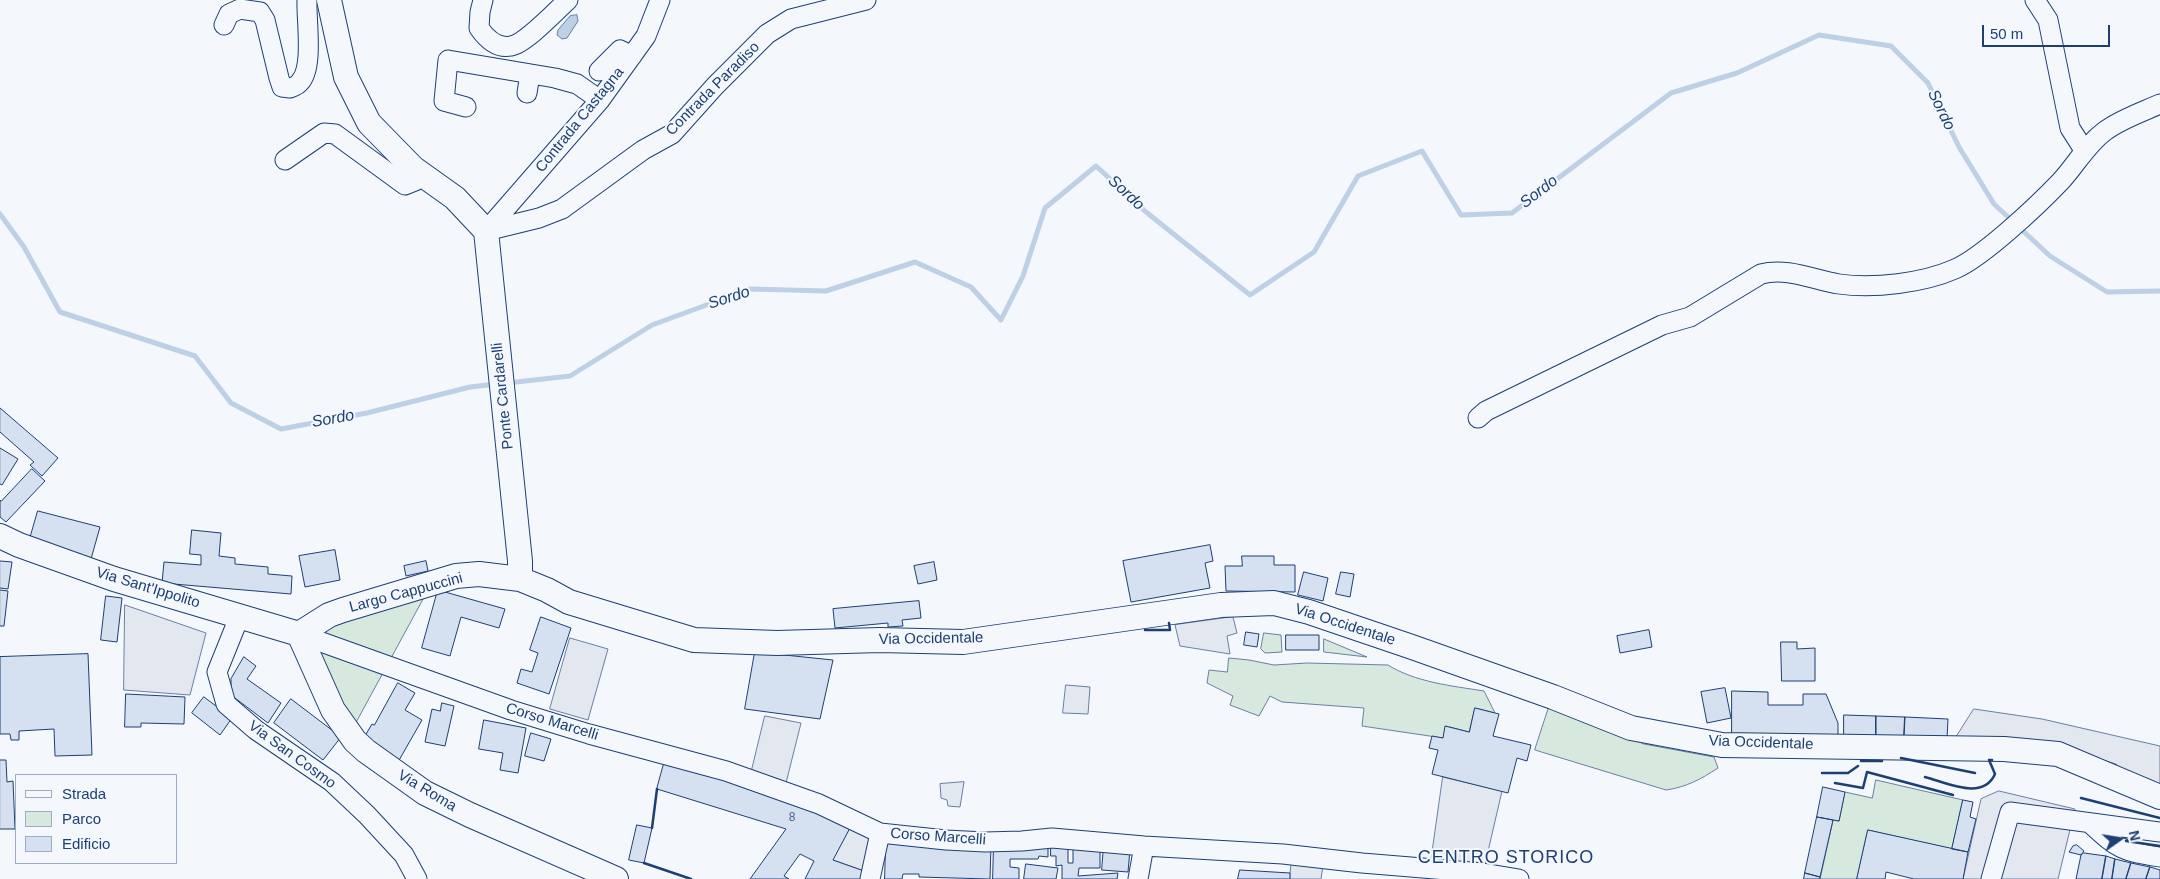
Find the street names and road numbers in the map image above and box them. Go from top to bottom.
street label: Contrada Paradiso [662,38,764,140]
street label: Contrada Castagna [532,64,628,176]
street label: Ponte Cardarelli [488,342,518,450]
street label: Via Sant'Ippolito [94,564,202,612]
street label: Largo Cappuccini [347,569,465,617]
street label: Via Occidentale [1292,600,1398,650]
street label: Via Occidentale [878,629,984,649]
street label: Corso Marcelli [504,699,600,745]
street label: Via San Cosmo [245,717,339,793]
street label: Via Occidentale [1708,732,1814,754]
street label: Via Roma [394,766,460,816]
street label: Corso Marcelli [890,825,986,849]

